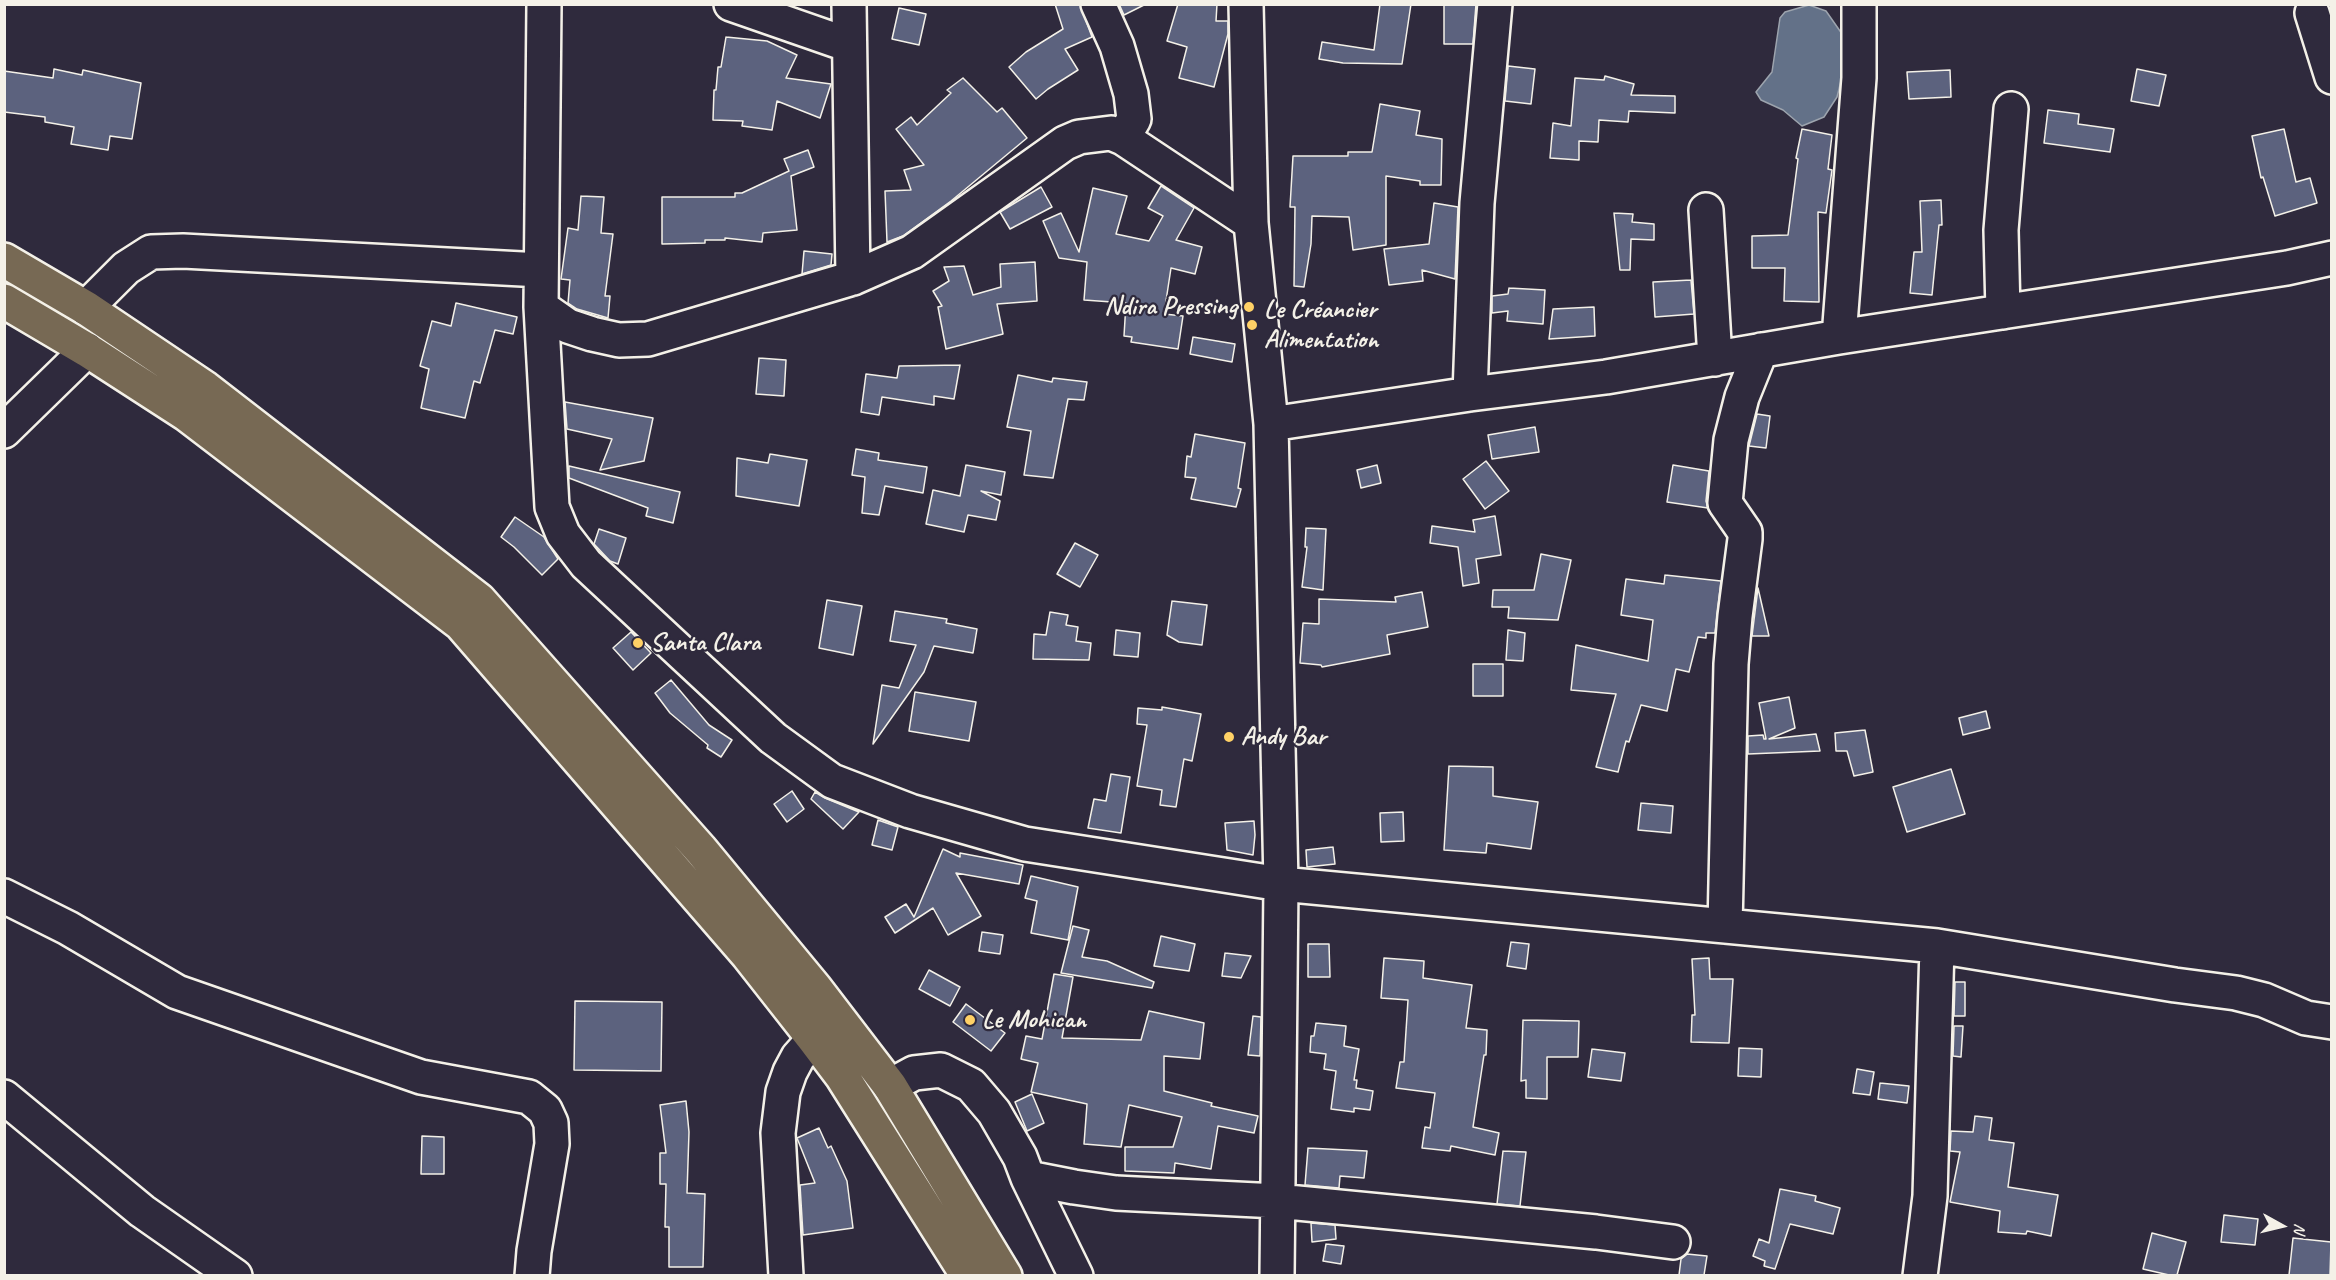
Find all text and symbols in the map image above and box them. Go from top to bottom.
place label: Ndira Pressing [1104,291,1237,323]
place label: Le Créancier Alimentation [1264,294,1378,356]
marker: Ndira Pressing [1242,300,1256,314]
marker: Le Créancier Alimentation [1245,318,1259,332]
place label: Santa Clara [650,627,760,659]
marker: Santa Clara [631,636,645,650]
place label: Andy Bar [1241,721,1326,753]
marker: Andy Bar [1222,730,1236,744]
place label: Le Mohican [982,1004,1086,1036]
marker: Le Mohican [963,1013,977,1027]
north arrow [2252,1196,2312,1256]
text: N [2289,1222,2310,1235]

